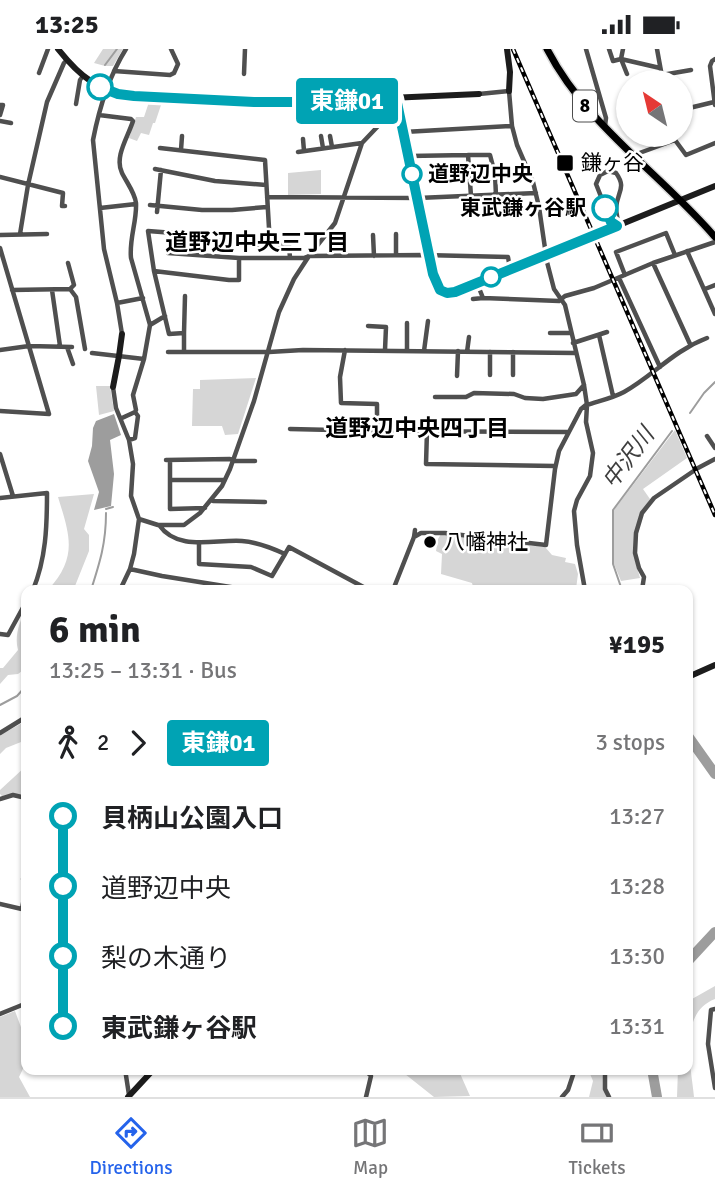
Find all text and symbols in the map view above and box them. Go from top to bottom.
text: 13:25 [35,9,99,41]
north arrow [616,70,693,147]
map controls [616,70,693,147]
unlabelled marker [87,74,113,100]
line badge: 東鎌01 [298,78,396,124]
text: 東鎌01 [310,86,384,116]
road number: 8 [573,90,597,121]
place label: 鎌ヶ谷 [581,150,644,176]
marker: 鎌ヶ谷 [555,153,575,173]
place label: 道野辺中央 [428,161,533,187]
marker: 道野辺中央 [402,164,422,184]
place label: 東武鎌ヶ谷駅 [460,195,586,221]
marker: 東武鎌ヶ谷駅 [592,195,618,221]
district label: 道野辺中央三丁目 [165,228,349,257]
unlabelled marker [481,267,501,287]
district label: 道野辺中央四丁目 [325,414,509,443]
water label: 中沢川 [596,419,662,494]
place label: 八幡神社 [444,529,528,555]
marker: 八幡神社 [422,534,438,550]
text: 6 min [49,606,141,653]
text: ¥195 [609,629,665,661]
text: 13:25 – 13:31 · Bus [49,656,237,685]
icon: walk [49,724,87,762]
icon: forward [119,724,157,762]
text: 2 [97,728,109,757]
text: 東鎌01 [181,728,255,758]
text: 3 stops [595,728,665,757]
text: 13:27 [609,802,665,831]
text: 貝柄山公園入口 [101,803,283,835]
text: 13:28 [609,872,665,901]
text: 道野辺中央 [101,873,231,905]
text: 13:30 [609,942,665,971]
text: 梨の木通り [101,943,231,975]
text: 13:31 [609,1012,665,1041]
text: 東武鎌ヶ谷駅 [101,1013,257,1045]
tab: Directions [89,1114,173,1180]
tab: Map [351,1114,389,1180]
tab: Tickets [568,1114,626,1180]

